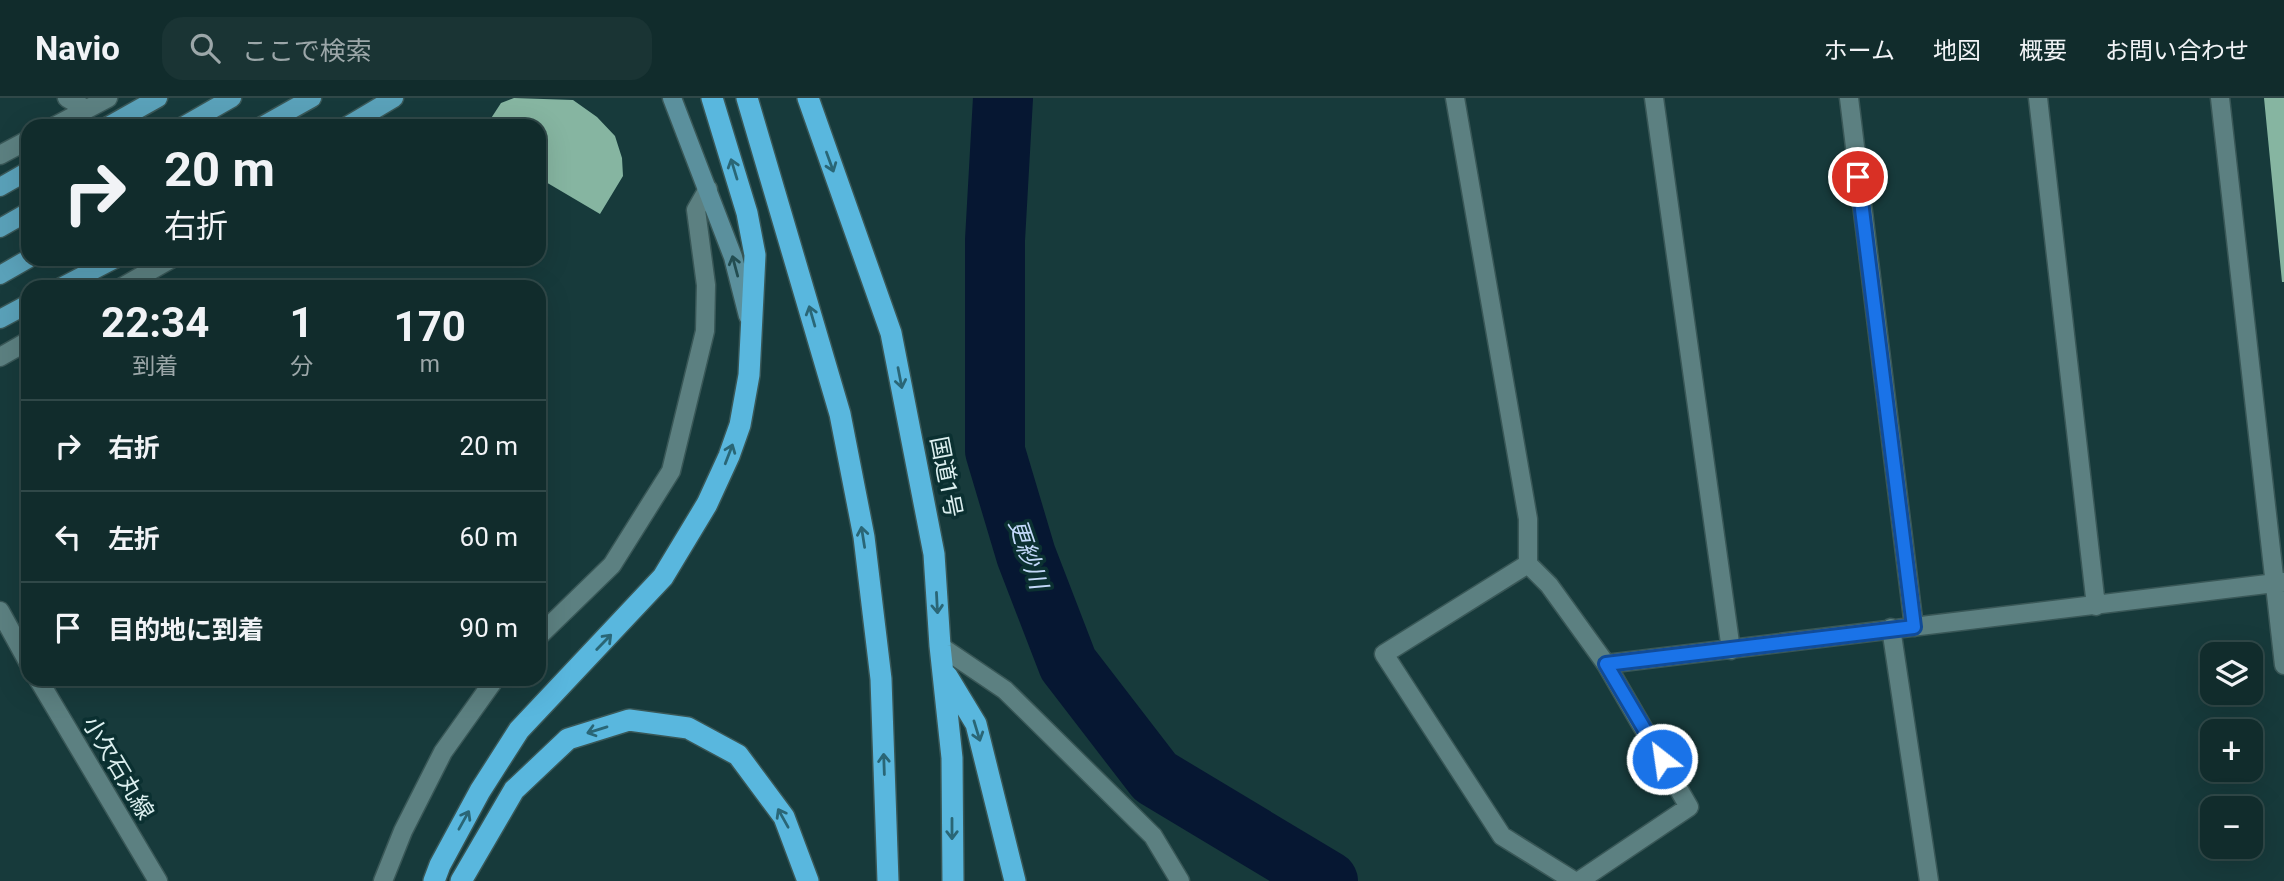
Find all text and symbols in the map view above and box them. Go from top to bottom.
search box [162,17,652,80]
text: Navio [35,29,120,68]
icon: search [186,29,224,67]
text: ここで検索 [242,36,372,66]
text: ホーム [1824,37,1895,65]
text: 地図 [1933,37,1981,65]
text: 概要 [2019,37,2067,65]
text: お問い合わせ [2105,37,2249,65]
text: 20 m [164,141,275,198]
icon: right [49,147,140,238]
pin [1828,147,1888,207]
one-way arrow [825,151,837,173]
one-way arrow [726,158,739,180]
icon: arrive [1839,158,1877,196]
text: 右折 [164,207,228,245]
one-way arrow [728,256,741,278]
text: 22:34 [101,298,209,347]
text: 1 [289,298,314,347]
text: 170 [394,302,466,351]
one-way arrow [805,305,818,328]
text: m [420,351,440,378]
text: 到着 [132,353,178,380]
text: 分 [290,353,313,380]
one-way arrow [894,367,907,389]
icon: right [49,427,87,465]
text: 20 m [460,431,518,461]
text: 右折 [108,433,160,463]
street label: 国道1号 [925,434,967,520]
one-way arrow [724,444,736,466]
water label: 更紗川 [1003,515,1054,595]
icon: left [49,518,87,556]
text: 60 m [460,522,518,552]
text: 左折 [108,524,160,554]
one-way arrow [856,527,869,549]
one-way arrow [931,591,944,613]
icon: arrive [49,609,87,647]
text: 90 m [460,613,518,643]
text: 目的地に到着 [108,615,264,645]
one-way arrow [595,634,612,651]
map controls [2200,642,2263,859]
button: layers [2200,642,2263,705]
street label: 小欠石丸線 [77,712,159,824]
button: + [2200,719,2263,782]
one-way arrow [971,720,984,742]
position arrow [1625,722,1699,796]
one-way arrow [586,724,608,737]
one-way arrow [877,753,890,776]
button: − [2200,796,2263,859]
one-way arrow [775,808,789,829]
one-way arrow [458,810,472,831]
one-way arrow [945,818,959,841]

